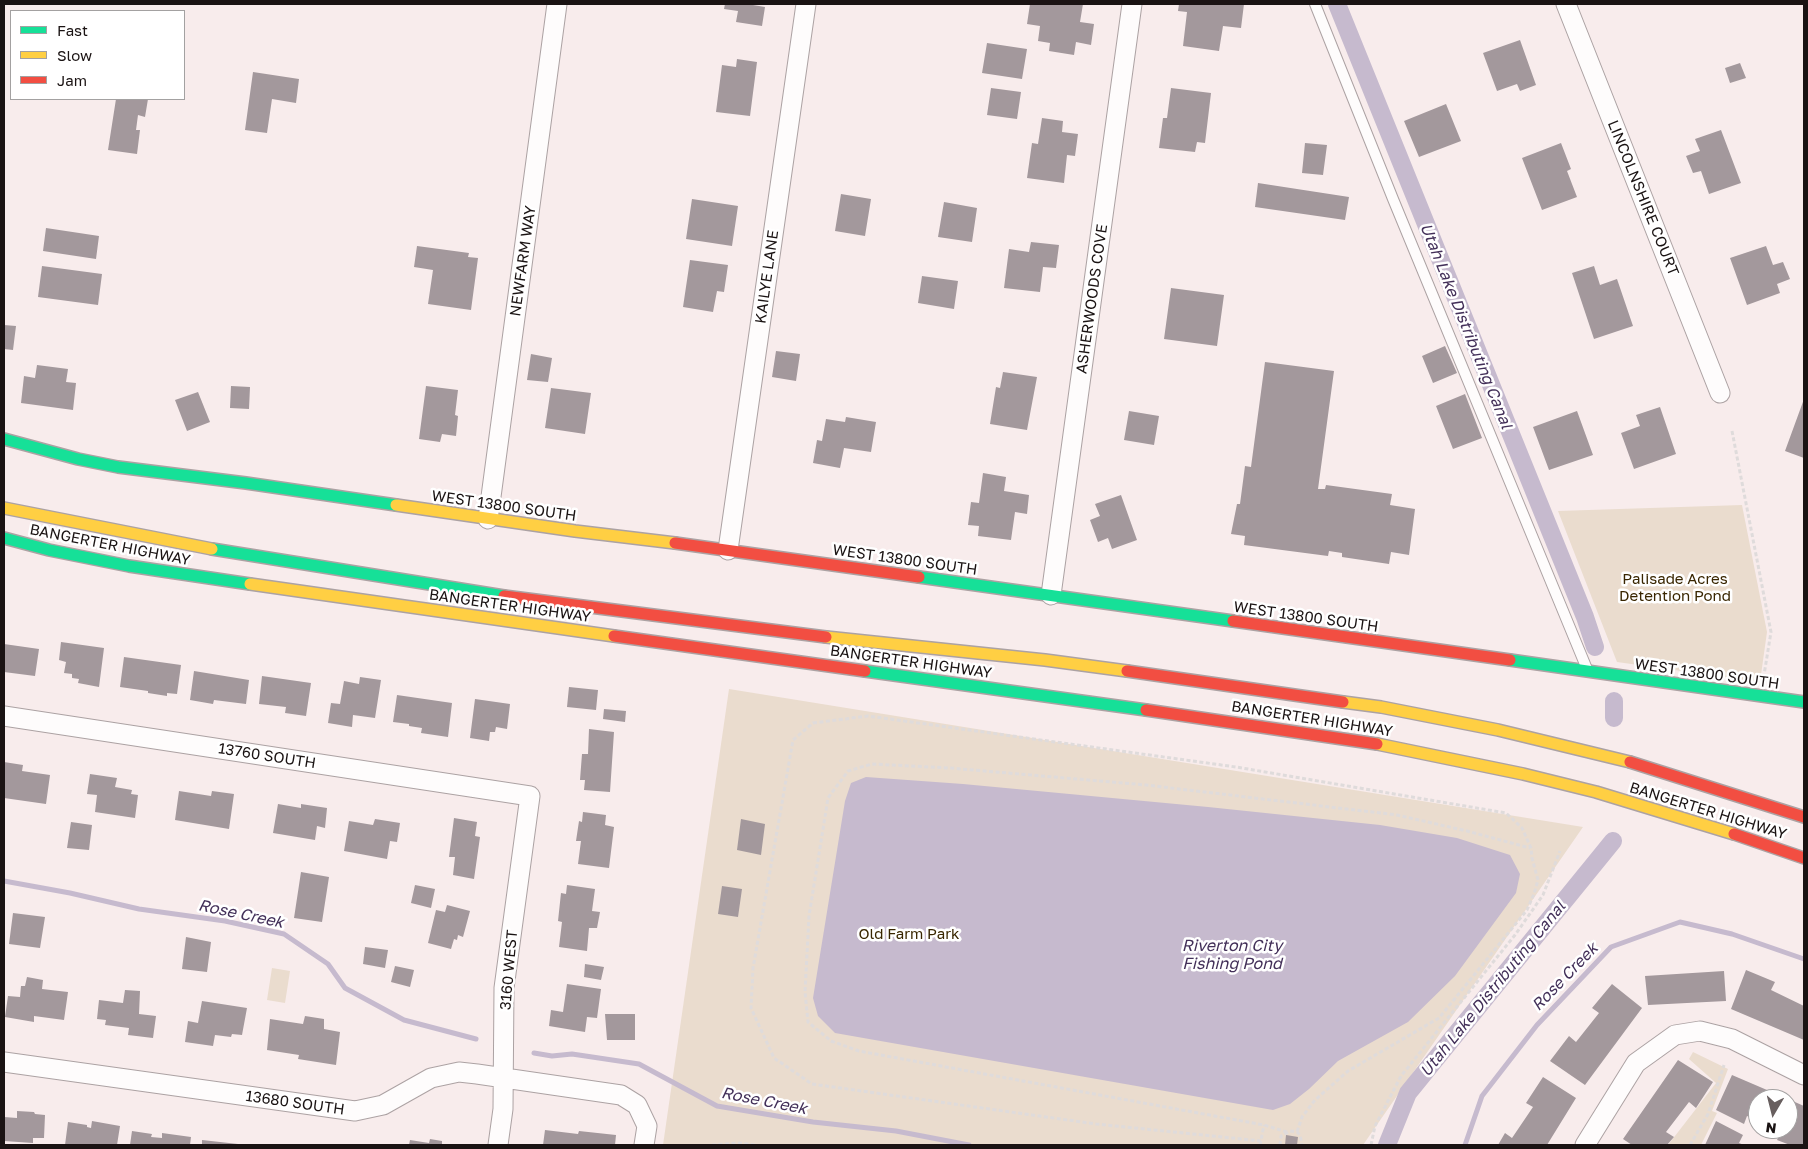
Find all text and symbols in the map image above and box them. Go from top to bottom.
legend [10,10,185,100]
text: Fast [57,21,88,39]
text: Slow [57,46,92,64]
text: Jam [57,71,87,89]
street label: LINCOLNSHIRE COURT [1604,118,1682,278]
street label: NEWFARM WAY [506,205,540,317]
water label: Utah Lake Distributing Canal [1416,220,1516,432]
street label: ASHERWOODS COVE [1073,223,1111,375]
street label: KAILYE LANE [752,229,782,325]
street label: WEST 13800 SOUTH [430,487,578,525]
street label: BANGERTER HIGHWAY [28,521,192,569]
street label: WEST 13800 SOUTH [831,541,979,579]
park label: Palisade Acres Detention Pond [1619,570,1731,605]
street label: BANGERTER HIGHWAY [428,586,592,626]
street label: WEST 13800 SOUTH [1232,598,1380,636]
street label: BANGERTER HIGHWAY [829,642,993,682]
street label: WEST 13800 SOUTH [1633,655,1781,693]
street label: BANGERTER HIGHWAY [1230,697,1394,741]
street label: 13760 SOUTH [217,739,317,773]
street label: BANGERTER HIGHWAY [1627,779,1789,843]
water label: Rose Creek [197,896,285,932]
water label: Utah Lake Distributing Canal [1416,897,1570,1081]
park label: Old Farm Park [858,925,960,943]
street label: 3160 WEST [497,929,521,1011]
water label: Riverton City Fishing Pond [1182,936,1282,974]
water label: Rose Creek [1528,939,1602,1015]
water label: Rose Creek [720,1083,808,1119]
street label: 13680 SOUTH [244,1087,346,1119]
north arrow [1748,1089,1798,1139]
text: N [1765,1119,1777,1138]

